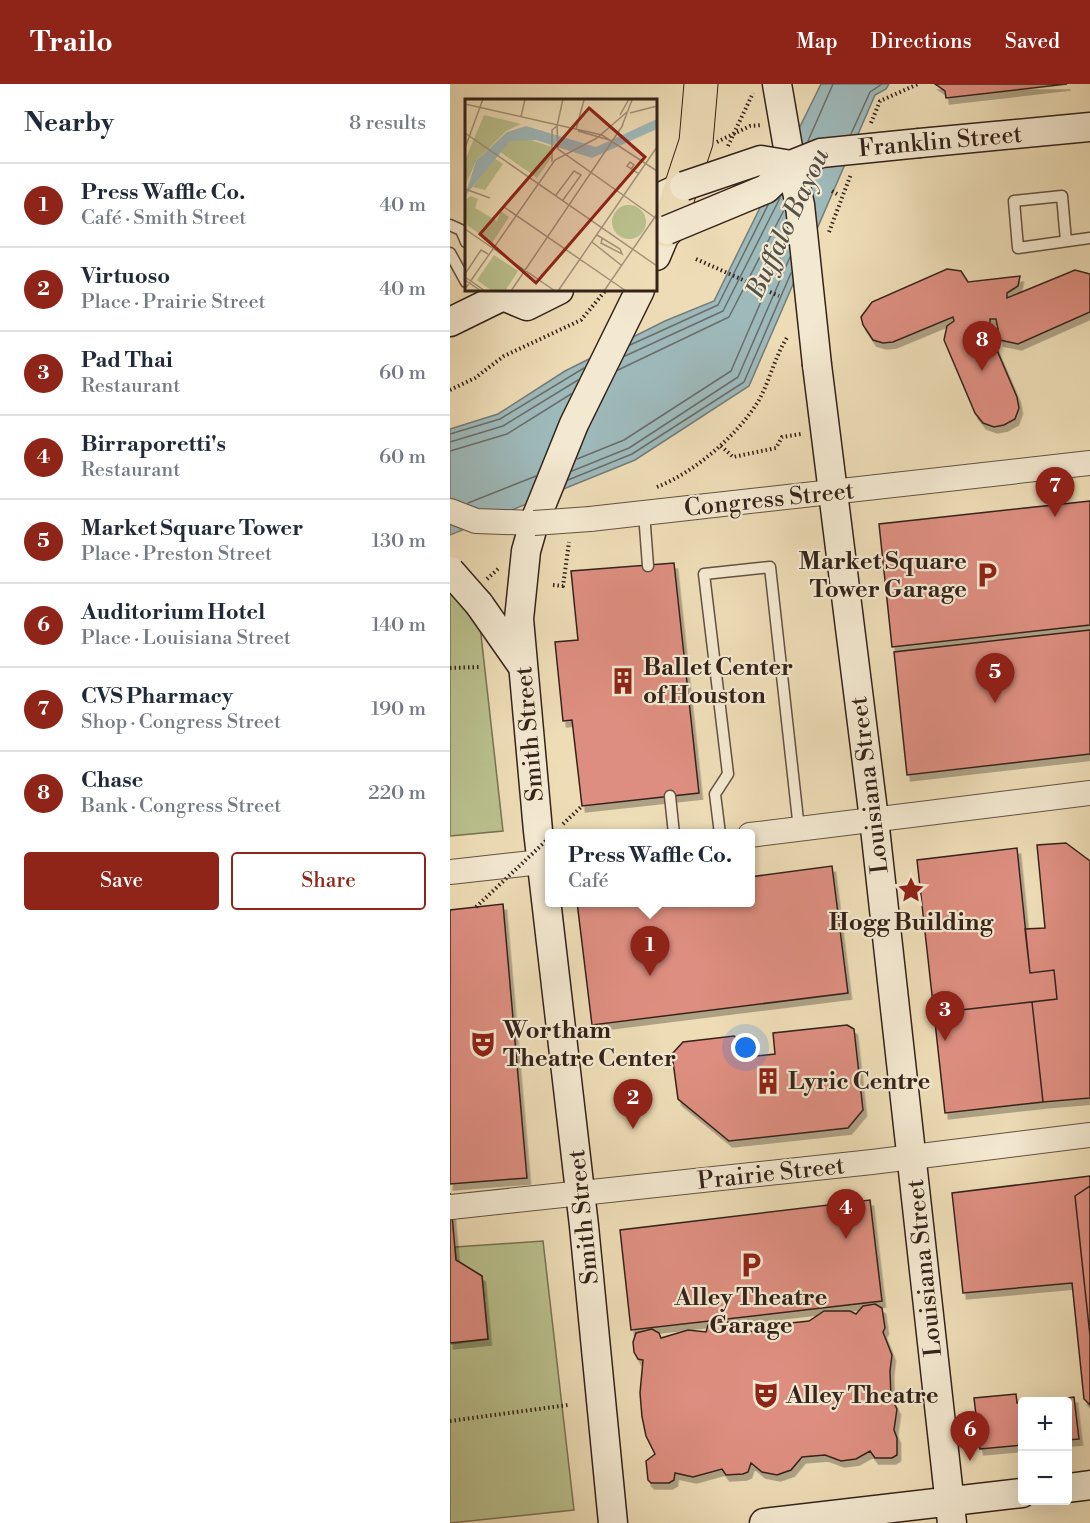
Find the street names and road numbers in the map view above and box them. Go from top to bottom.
street label: Franklin Street [857,120,1024,164]
street label: Congress Street [683,476,856,524]
street label: Smith Street [509,665,551,803]
street label: Louisiana Street [844,694,896,875]
street label: Smith Street [562,1147,606,1286]
street label: Prairie Street [696,1151,847,1197]
street label: Louisiana Street [901,1177,949,1358]

